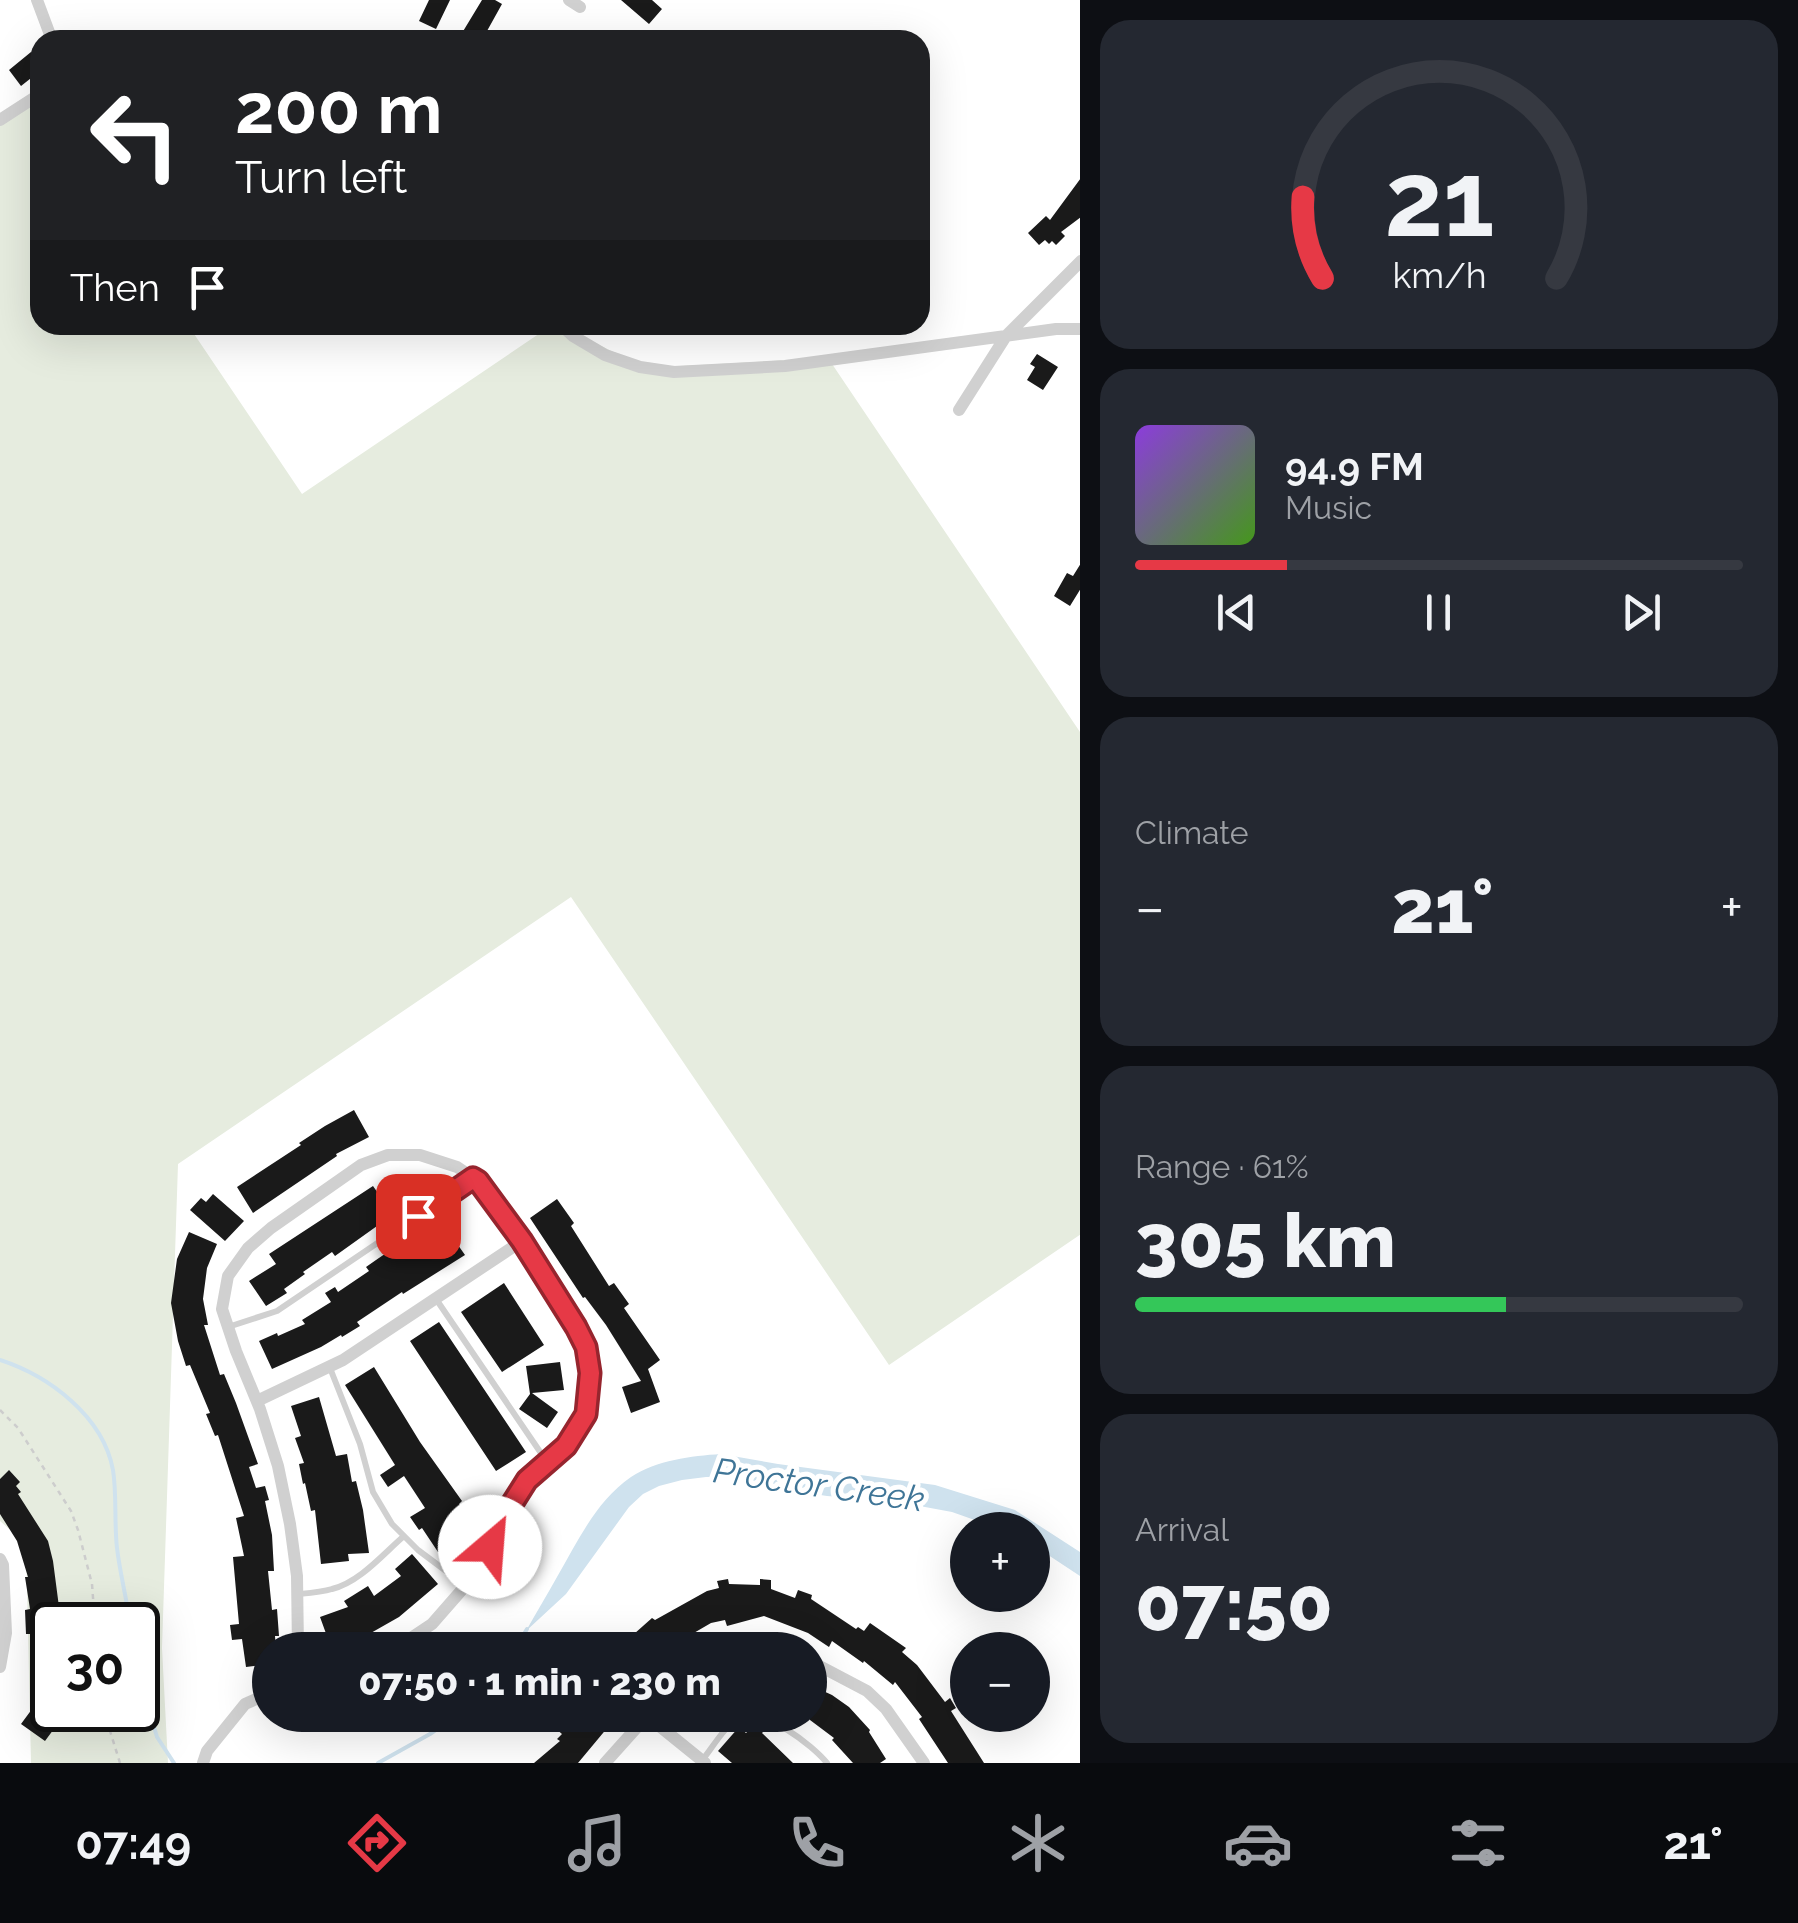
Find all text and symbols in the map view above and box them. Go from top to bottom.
text: 200 m [235,67,442,149]
icon: left [70,70,200,200]
text: 21 [1384,138,1494,260]
text: Turn left [235,151,407,204]
text: km/h [1392,254,1486,296]
icon: arrive [180,260,235,315]
text: Then [70,265,160,310]
text: 94.9 FM [1285,444,1424,489]
text: Music [1285,489,1372,526]
icon: previous [1209,585,1264,640]
icon: pause [1411,585,1466,640]
icon: next [1614,585,1669,640]
text: Climate [1135,814,1249,851]
text: 21° [1391,862,1494,951]
text: − [1135,875,1165,940]
text: + [1720,875,1743,940]
text: Range · 61% [1135,1148,1309,1185]
pin [376,1174,461,1259]
icon: arrive [391,1189,446,1244]
text: 305 km [1135,1196,1396,1285]
water label: Proctor Creek [711,1449,927,1520]
position arrow [438,1495,542,1599]
text: Arrival [1135,1511,1229,1548]
map controls [950,1512,1050,1732]
button: + [950,1512,1050,1612]
text: 07:50 [1135,1559,1333,1648]
speed limit sign: 30 [30,1602,160,1732]
button: − [950,1632,1050,1732]
text: 07:50 · 1 min · 230 m [358,1659,721,1704]
icon: directions [342,1808,412,1878]
icon: music [562,1808,632,1878]
icon: phone [782,1808,852,1878]
icon: climate [1003,1808,1073,1878]
icon: car [1223,1808,1293,1878]
icon: filters [1443,1808,1513,1878]
text: 07:49 [75,1817,191,1870]
text: 21° [1663,1817,1723,1870]

